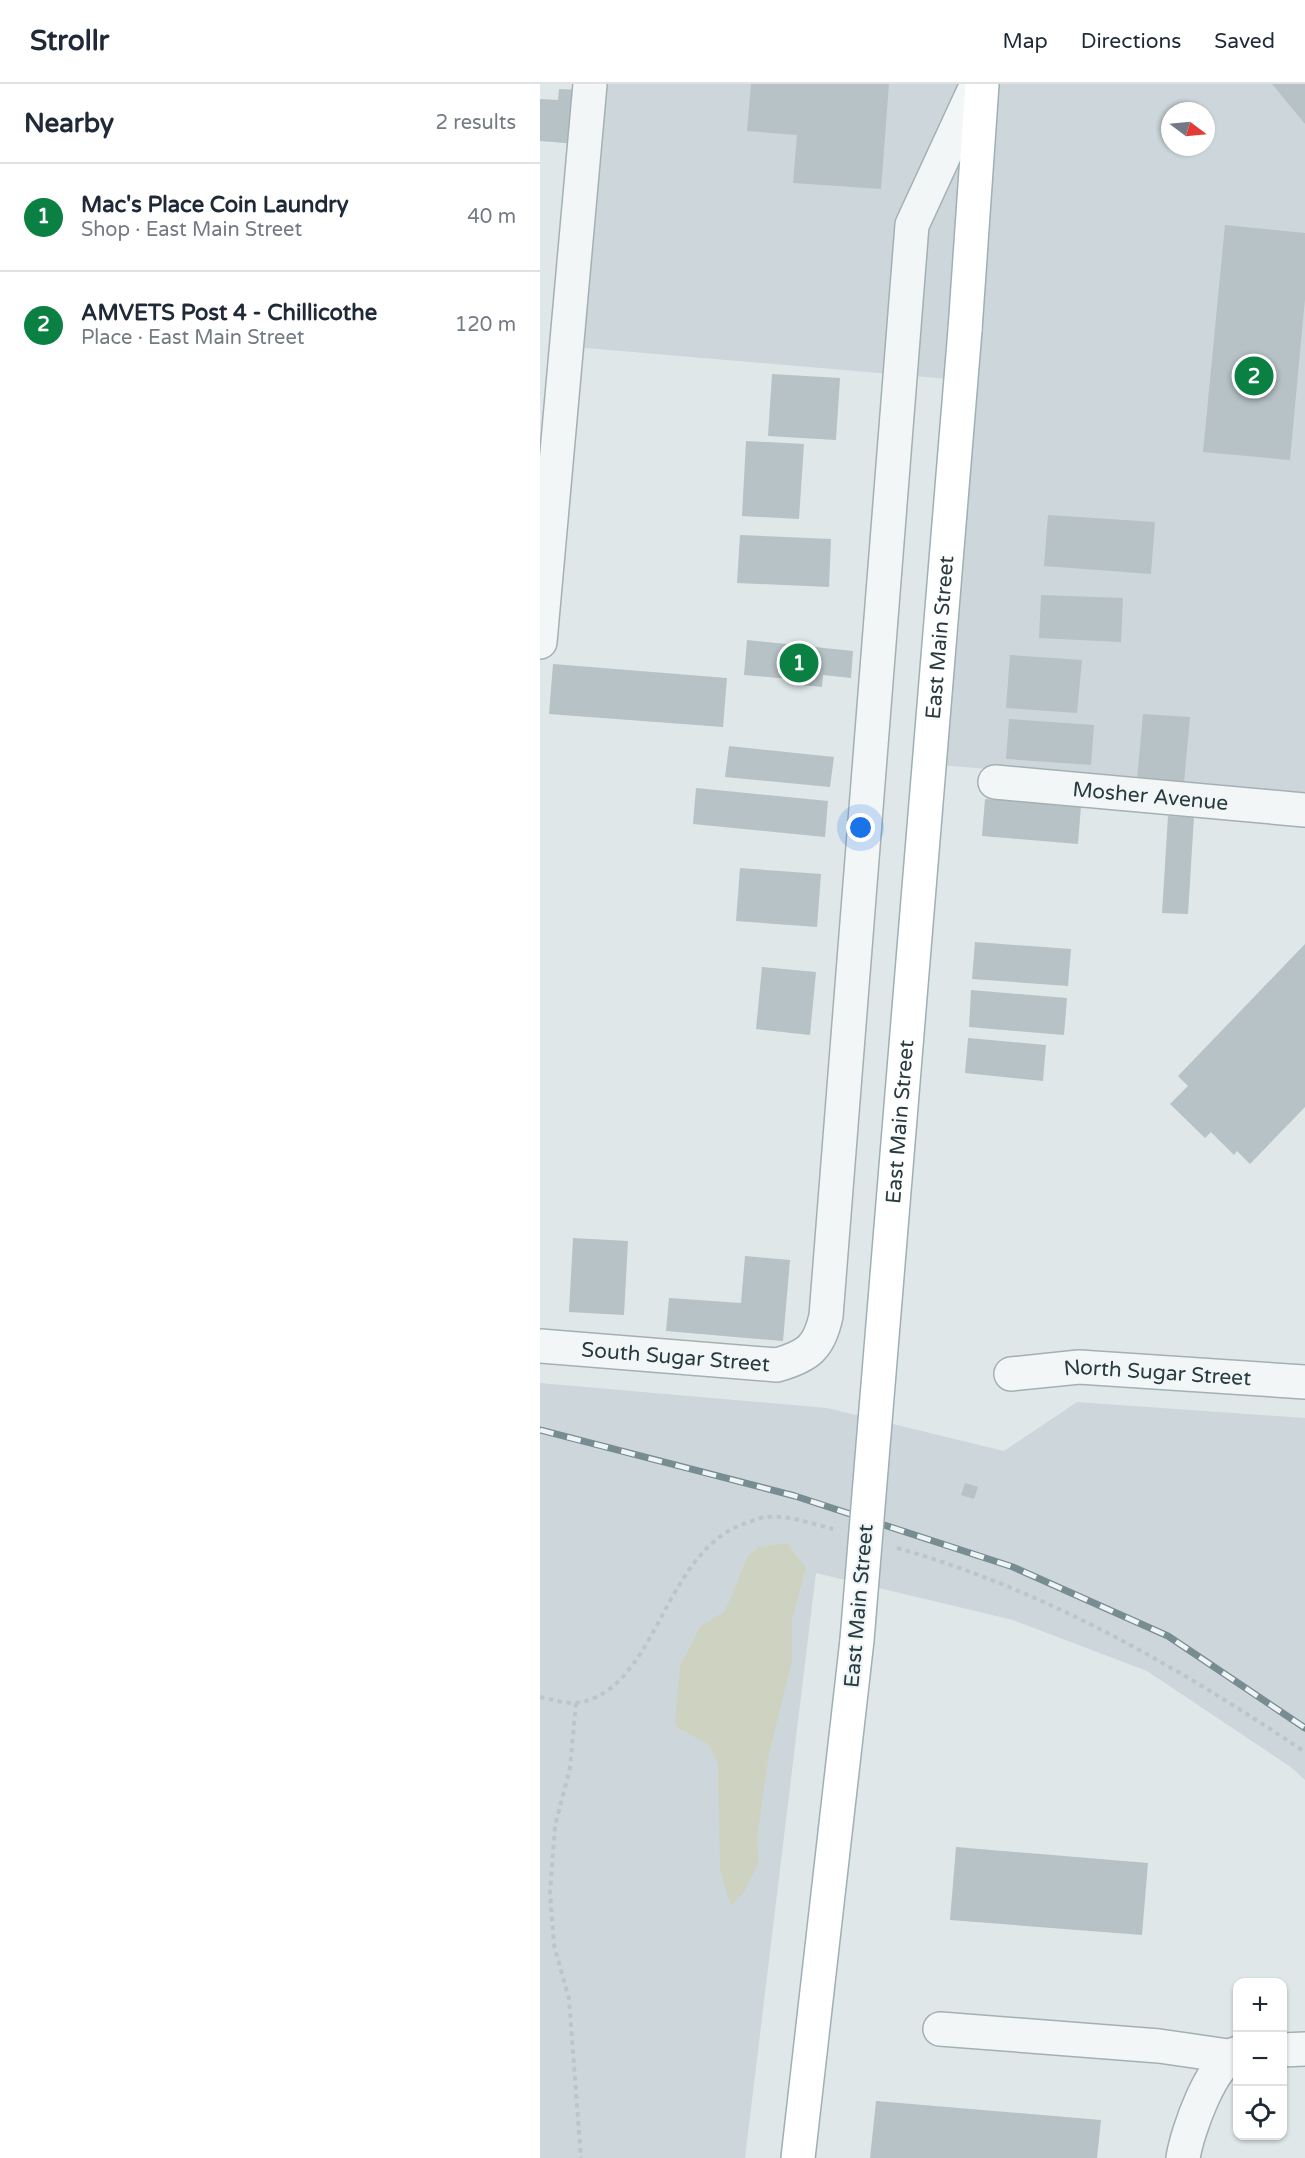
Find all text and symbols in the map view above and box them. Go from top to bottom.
text: Strollr [30,24,109,58]
text: Map [1002,29,1048,54]
text: Directions [1081,29,1181,54]
text: Saved [1214,29,1275,54]
north arrow [1161,102,1215,156]
text: Nearby [24,108,114,139]
text: 2 results [436,111,516,135]
text: Mac's Place Coin Laundry [81,192,349,218]
text: 1 [37,205,50,229]
text: 40 m [467,205,516,229]
text: Shop · East Main Street [81,218,302,242]
text: AMVETS Post 4 - Chillicothe [81,300,377,326]
text: 2 [37,313,50,337]
text: 120 m [455,313,516,337]
text: Place · East Main Street [81,326,304,350]
pin: 2 [1234,354,1274,398]
street label: East Main Street [920,555,959,720]
pin: 1 [780,640,818,686]
street label: Mosher Avenue [1071,777,1229,816]
your location [846,813,875,842]
street label: East Main Street [881,1039,919,1205]
street label: South Sugar Street [580,1337,771,1377]
street label: North Sugar Street [1062,1354,1252,1391]
street label: East Main Street [839,1523,879,1689]
map controls [1233,1978,1287,2140]
button: + [1233,1978,1287,2032]
button: − [1233,2032,1287,2086]
button: locate [1233,2086,1287,2140]

